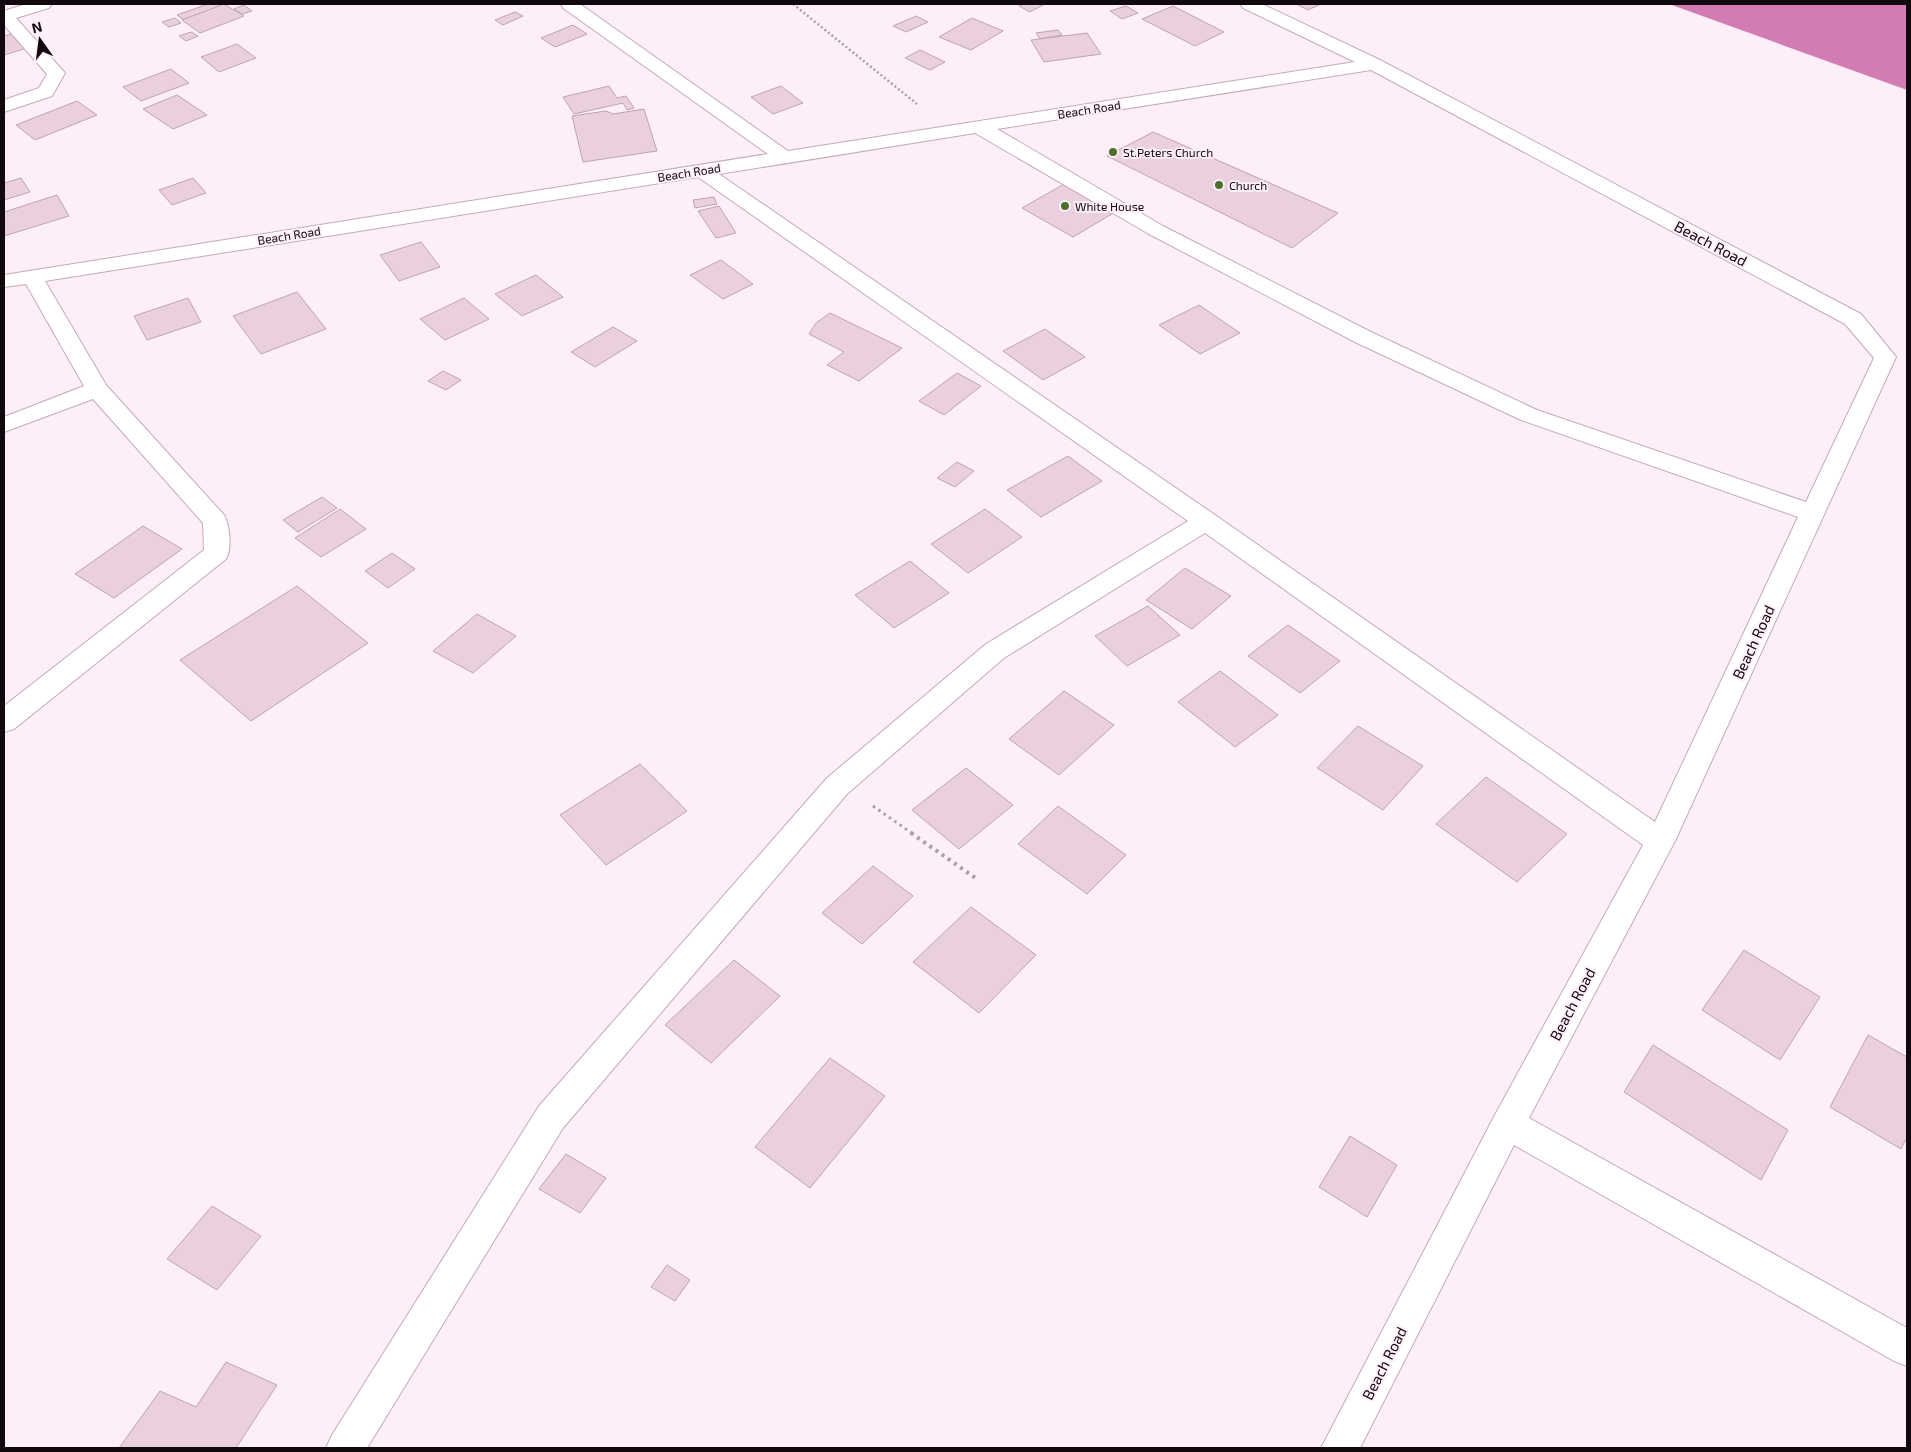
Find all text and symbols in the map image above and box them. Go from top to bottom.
north arrow [15,15,65,65]
text: N [30,17,44,36]
street label: Beach Road [1056,97,1122,121]
place label: St.Peters Church [1123,145,1213,159]
marker: St.Peters Church [1107,146,1119,158]
street label: Beach Road [656,160,722,184]
place label: Church [1229,178,1267,192]
marker: Church [1213,179,1225,191]
place label: White House [1075,199,1144,213]
marker: White House [1059,200,1071,212]
street label: Beach Road [1672,216,1750,270]
street label: Beach Road [256,223,322,247]
street label: Beach Road [1728,602,1778,682]
street label: Beach Road [1545,965,1599,1043]
street label: Beach Road [1358,1323,1410,1403]

